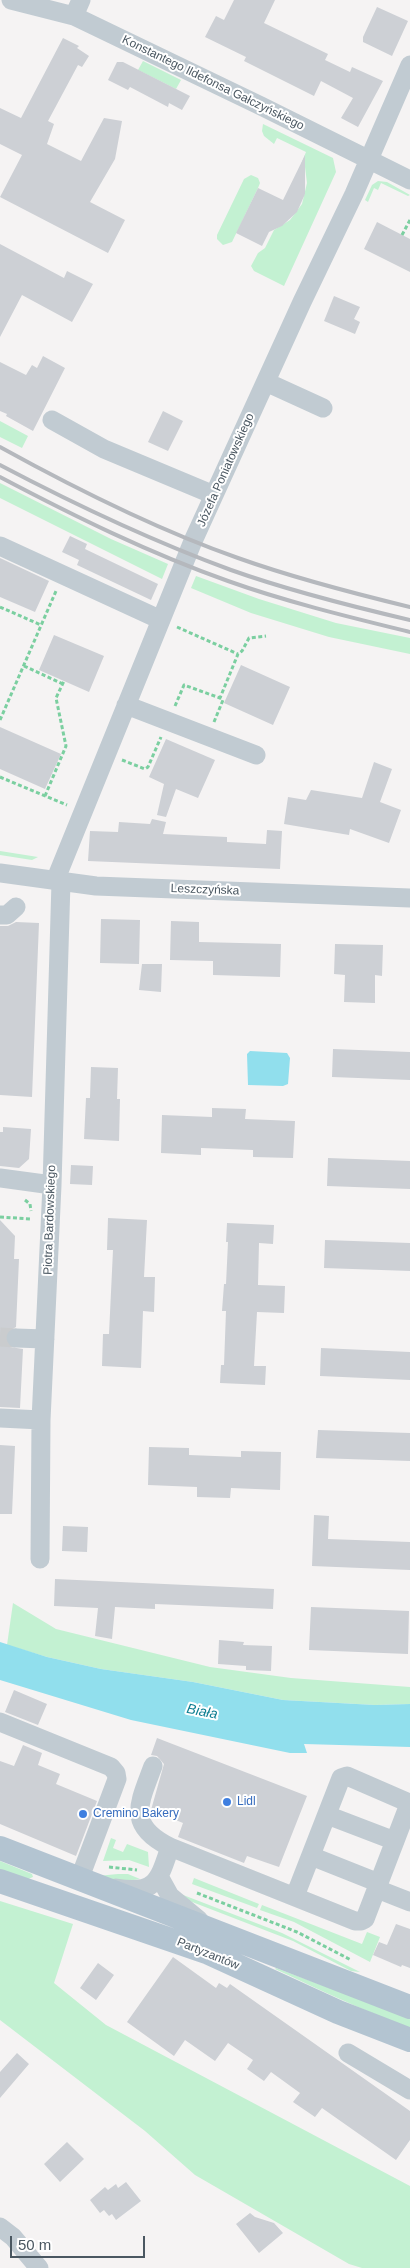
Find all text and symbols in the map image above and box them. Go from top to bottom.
street label: Konstantego Ildefonsa Gałczyńskiego [120,33,306,133]
street label: Józefa Poniatowskiego [194,411,258,529]
street label: Leszczyńska [170,882,240,898]
street label: Piotra Bardowskiego [41,1165,59,1275]
water label: Biała [185,1701,219,1723]
place label: Lidl [237,1795,256,1809]
marker: Lidl [221,1796,233,1808]
place label: Cremino Bakery [93,1807,179,1821]
marker: Cremino Bakery [77,1808,89,1820]
street label: Partyzantów [175,1935,241,1973]
scale bar [12,2226,148,2258]
text: 50 m [18,2236,51,2253]

